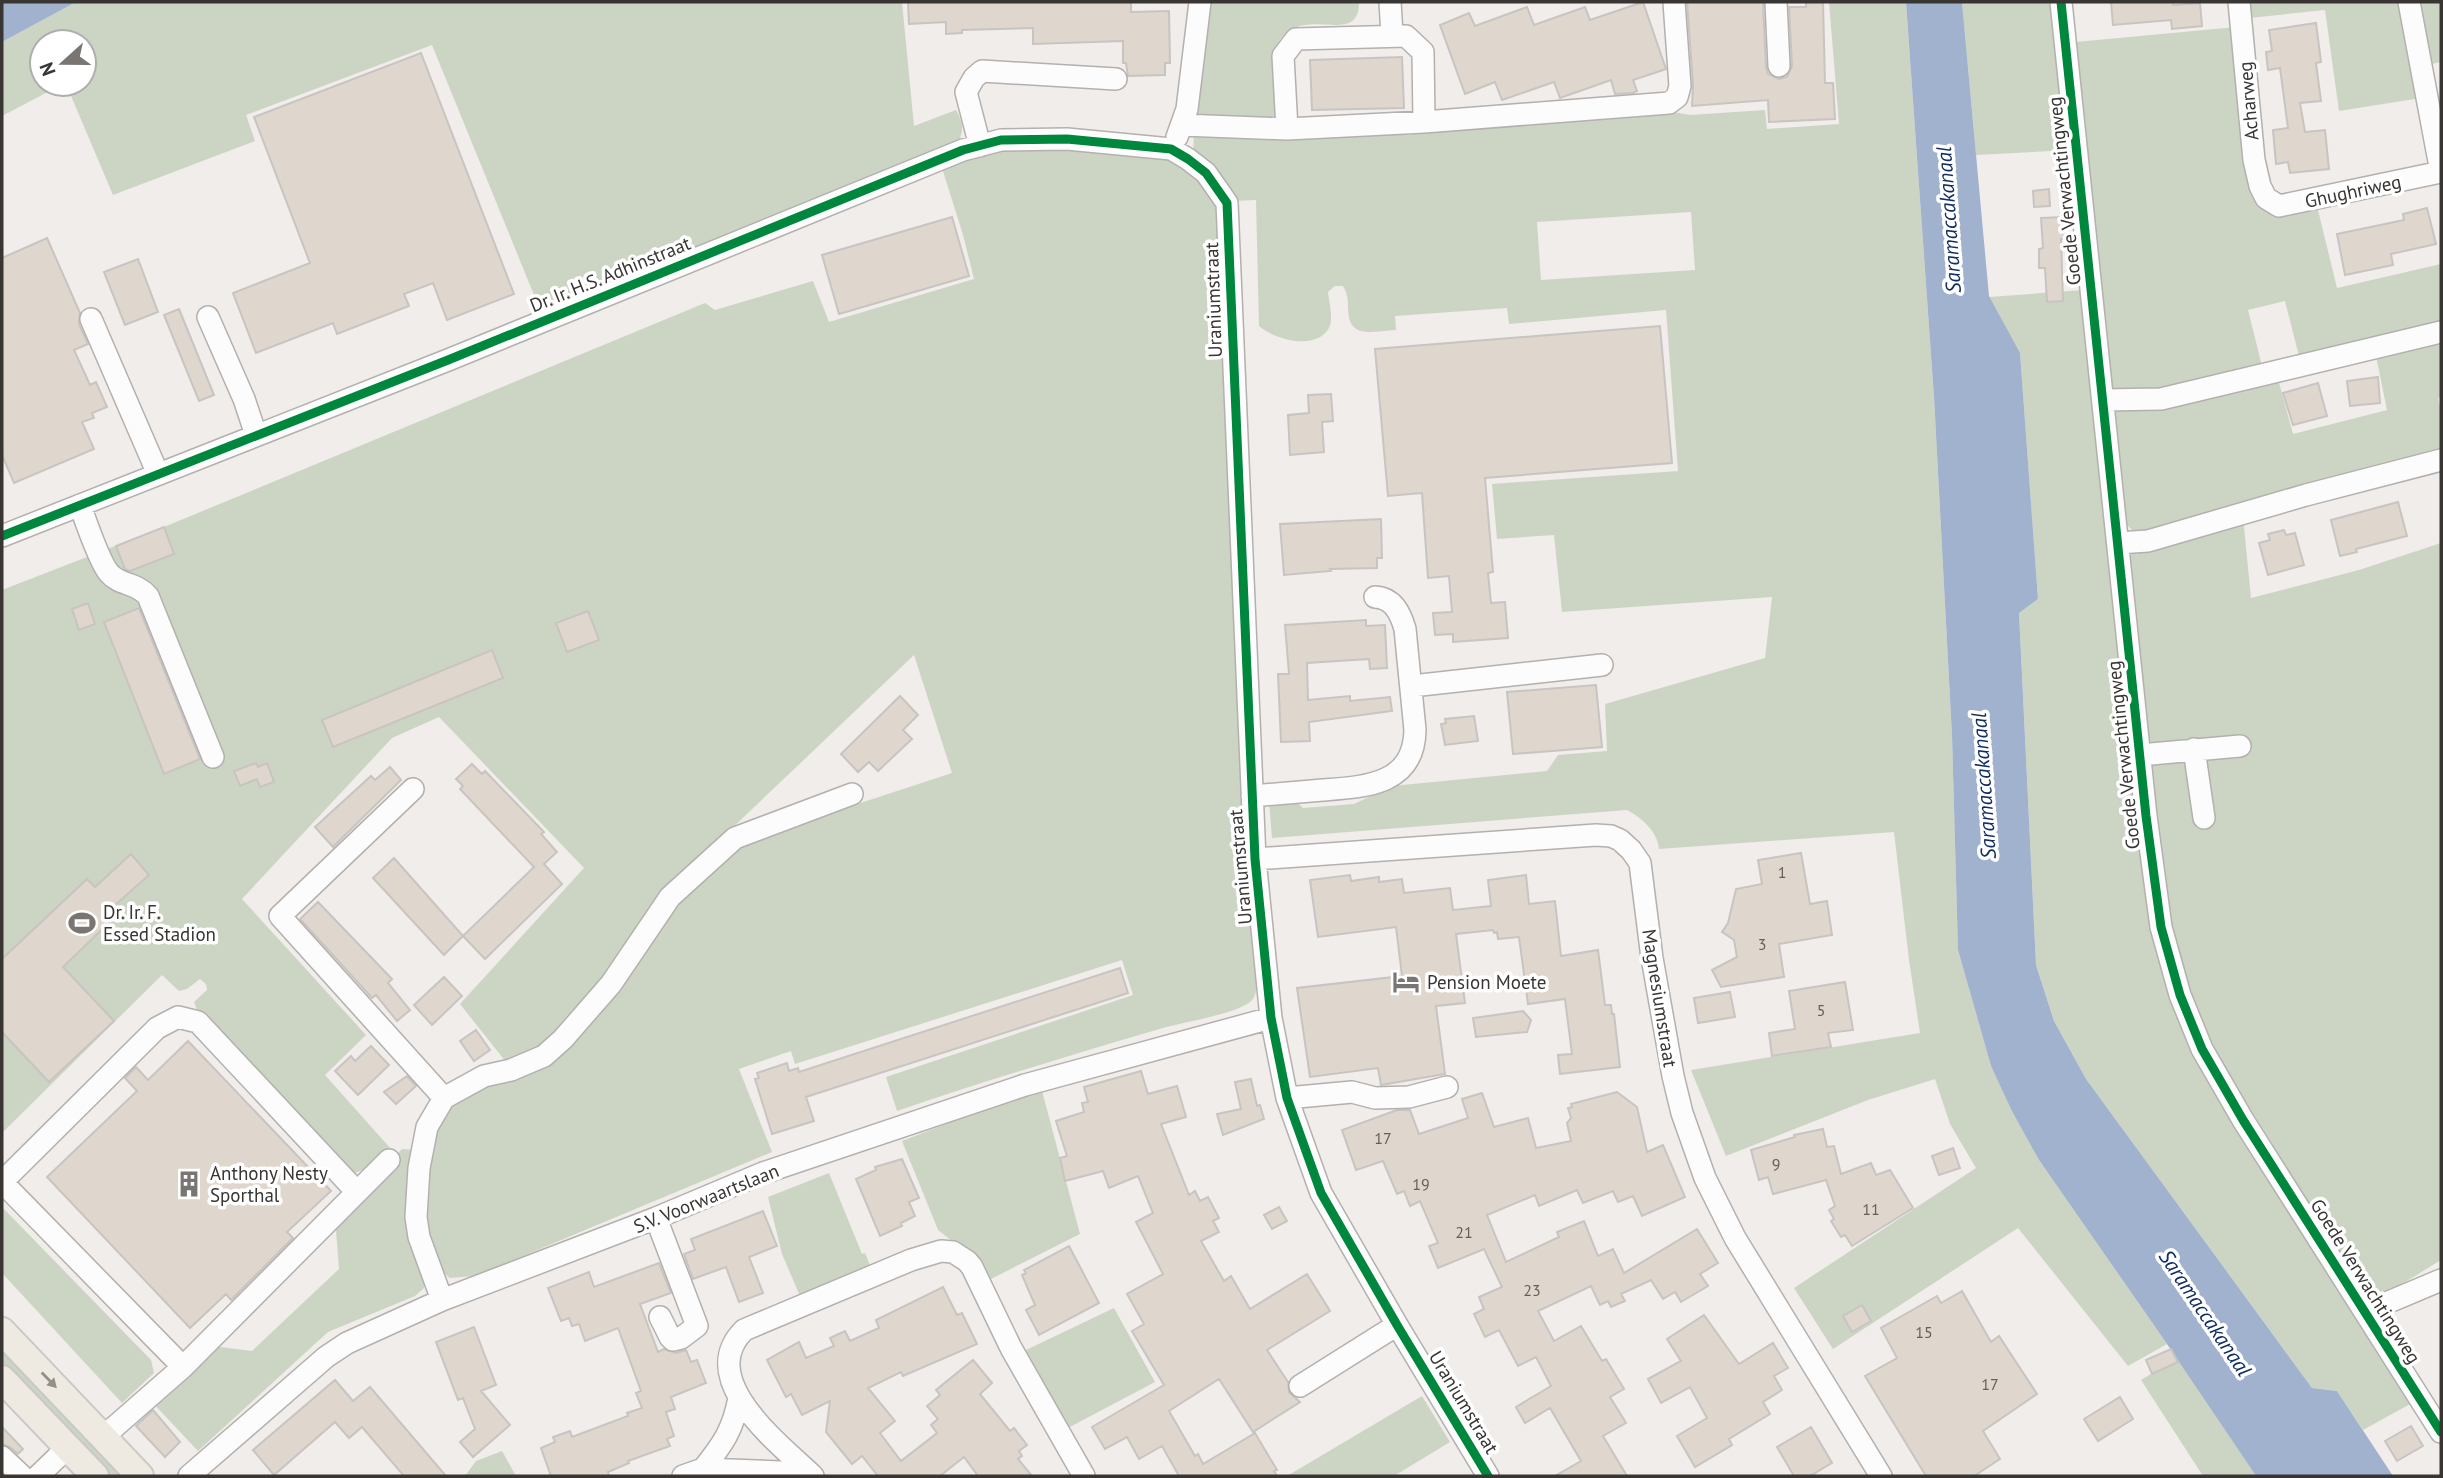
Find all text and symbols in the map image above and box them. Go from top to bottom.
north arrow [28,28,98,98]
text: N [34,59,61,79]
street label: Acharweg [2233,61,2263,141]
street label: Goede Verwachtingweg [2042,95,2086,287]
water label: Saramaccakanaal [1930,145,1967,294]
street label: Ghughriweg [2303,169,2403,213]
street label: Dr. Ir. H.S. Adhinstraat [526,231,694,317]
street label: Uraniumstraat [1199,241,1227,358]
street label: Goede Verwachtingweg [2101,659,2145,851]
water label: Saramaccakanaal [1965,711,2002,860]
street label: Uraniumstraat [1223,808,1257,926]
house number: 1 [1778,862,1786,882]
place label: Dr. Ir. F. Essed Stadion [103,900,216,946]
sports icon: Dr. Ir. F. Essed Stadion [67,908,97,938]
street label: Magnesiumstraat [1637,927,1683,1069]
house number: 3 [1758,934,1766,954]
hotel icon: Pension Moete [1391,967,1421,997]
place label: Pension Moete [1427,970,1546,994]
house number: 5 [1817,1000,1825,1020]
house number: 17 [1374,1128,1392,1148]
house number: 9 [1772,1154,1780,1174]
street label: S.V. Voorwaartslaan [630,1158,782,1238]
place label: Anthony Nesty Sporthal [210,1161,328,1207]
building icon: Anthony Nesty Sporthal [174,1169,204,1199]
house number: 19 [1412,1174,1430,1194]
street label: Goede Verwachtingweg [2306,1194,2426,1368]
house number: 11 [1862,1199,1880,1219]
house number: 21 [1455,1222,1473,1242]
water label: Saramaccakanaal [2153,1244,2258,1381]
house number: 23 [1523,1280,1541,1300]
house number: 15 [1915,1322,1933,1342]
street label: Uraniumstraat [1424,1346,1504,1458]
one-way arrow [40,1371,56,1388]
house number: 17 [1981,1374,1999,1394]

